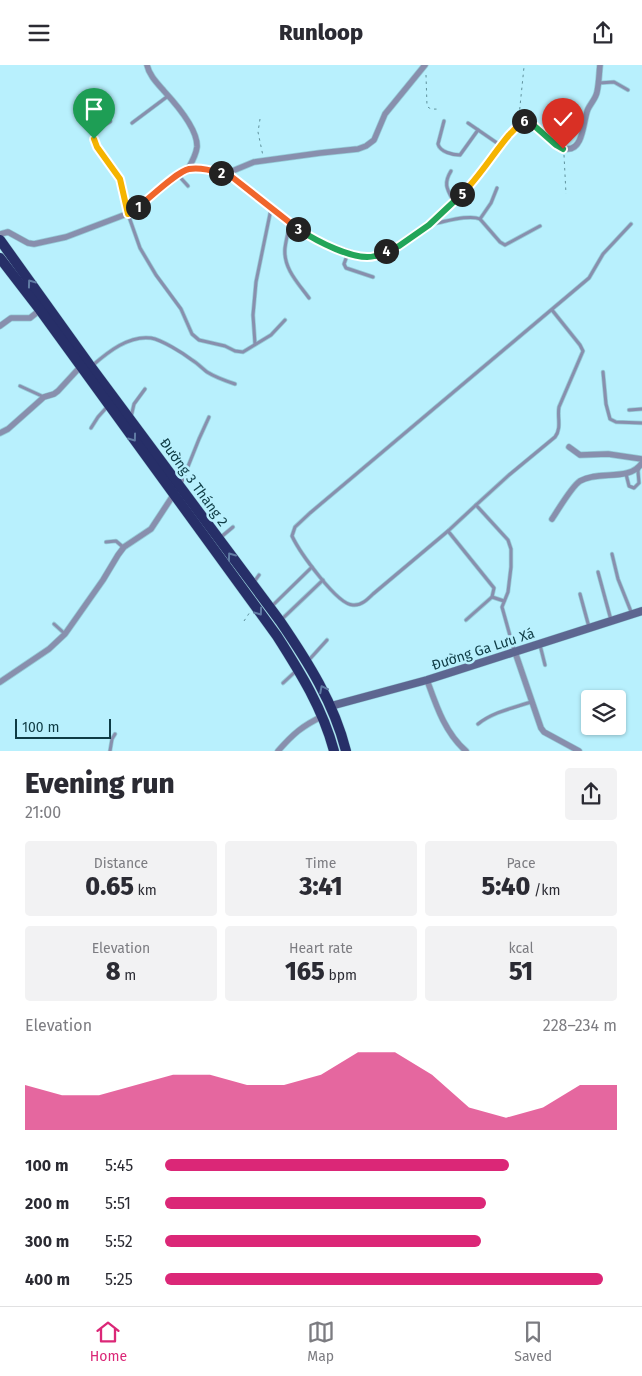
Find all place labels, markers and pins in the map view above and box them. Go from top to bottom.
pin [73,88,115,139]
pin [542,98,584,149]
pin: 6 [512,109,536,133]
pin: 2 [208,161,234,185]
pin: 5 [450,181,474,207]
pin: 1 [126,195,150,219]
pin: 3 [286,217,310,241]
pin: 4 [374,239,398,263]

